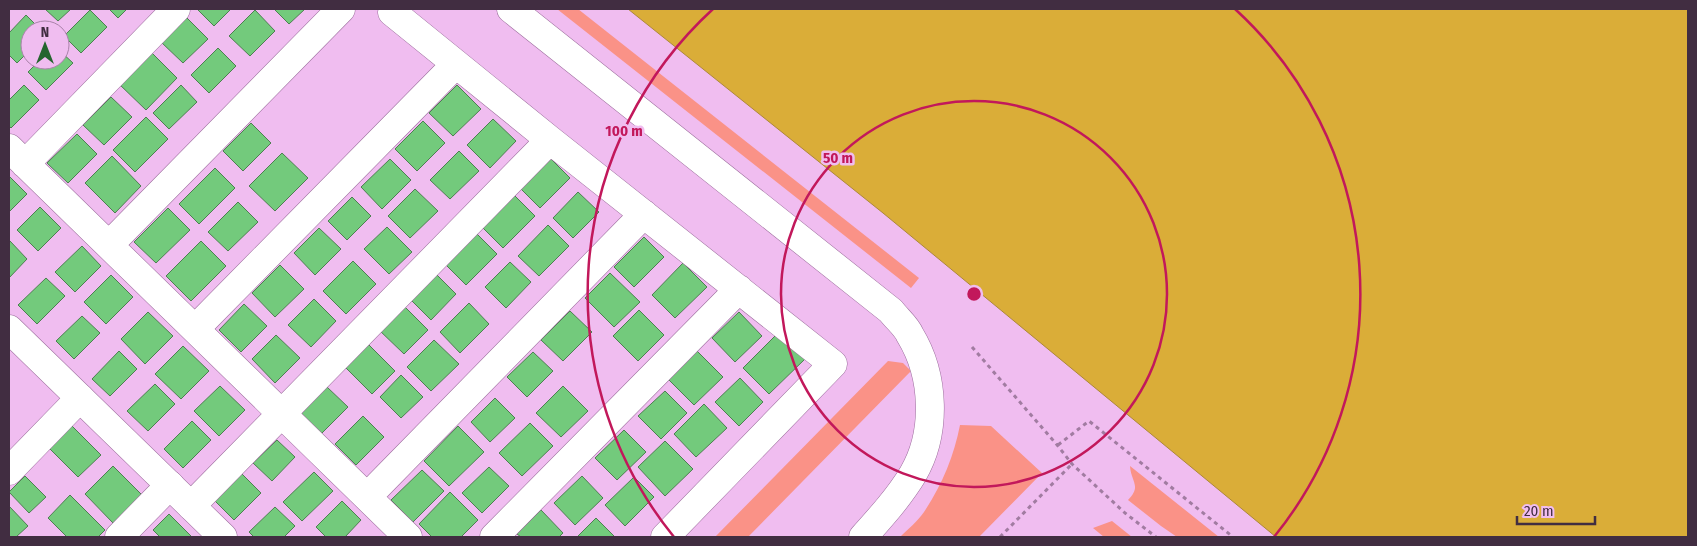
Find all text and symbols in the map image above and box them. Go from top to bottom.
north arrow [20,20,70,70]
text: N [41,24,49,41]
text: 100 m [605,122,643,140]
text: 50 m [823,149,853,167]
centre of rings [965,285,983,303]
scale bar [1517,494,1594,526]
text: 20 m [1524,502,1554,520]

